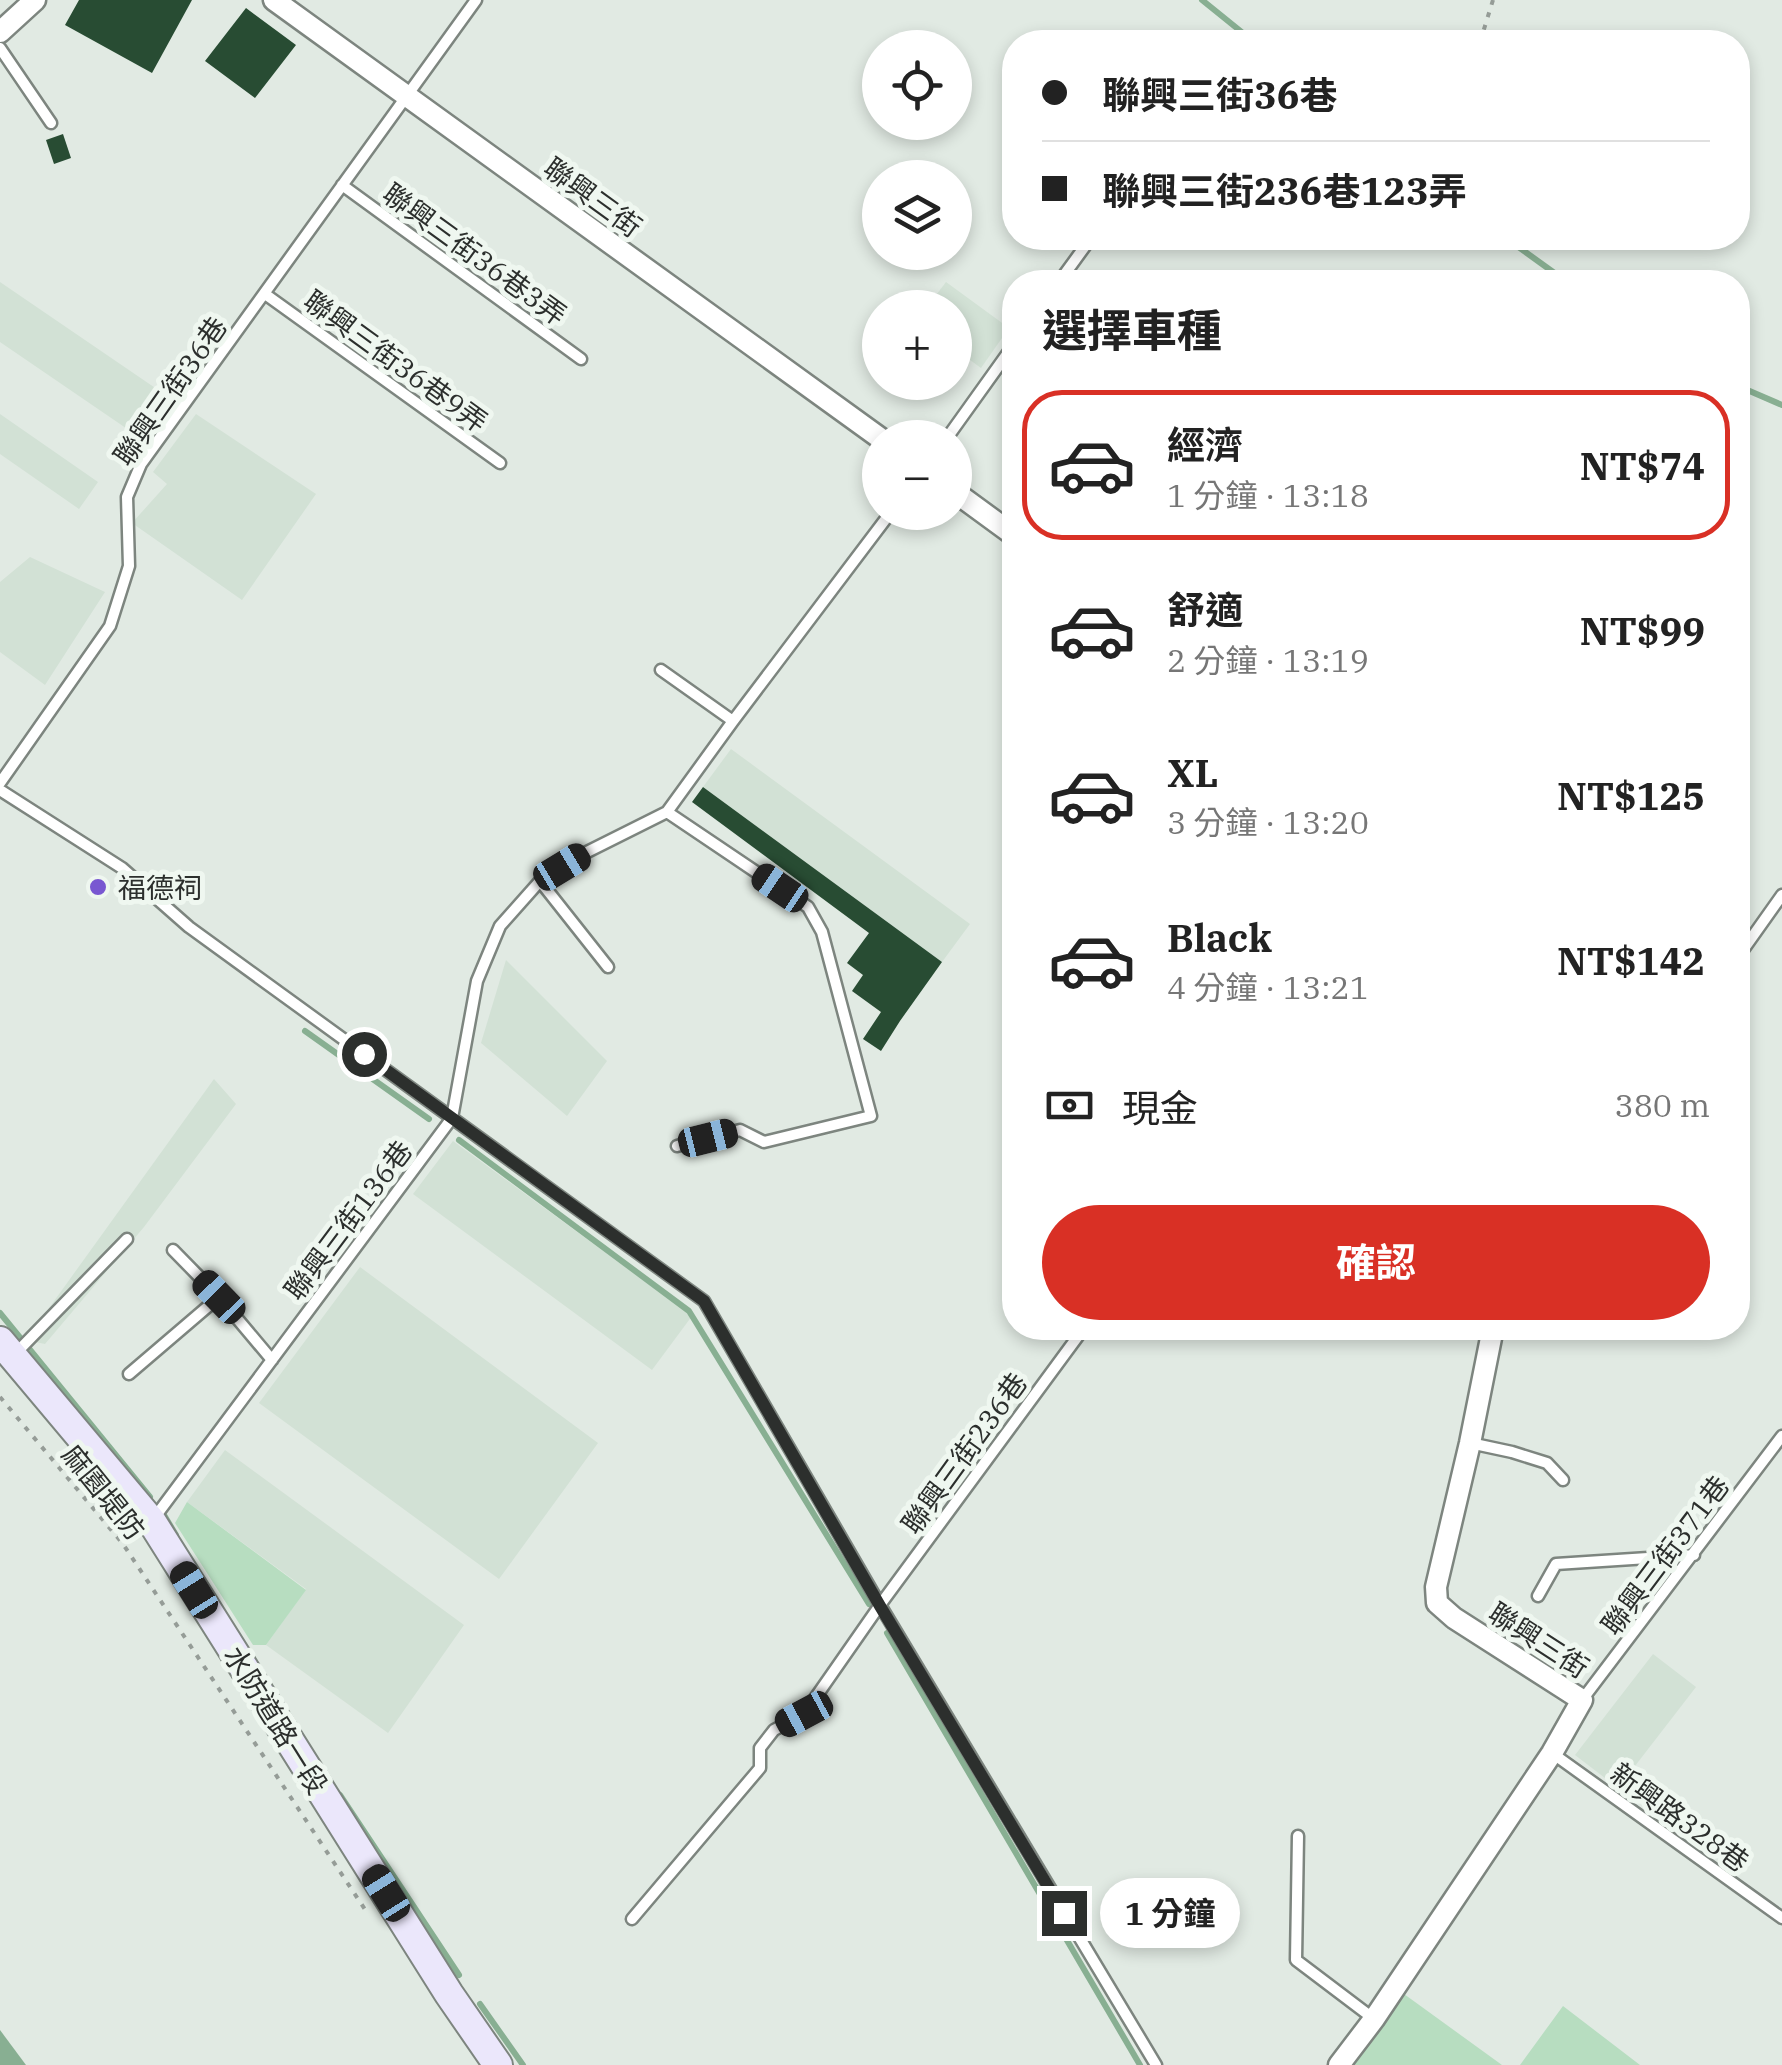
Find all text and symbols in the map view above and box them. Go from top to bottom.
map controls [862,30,972,530]
button: locate [862,30,972,140]
text: 聯興三街36巷 [1102,70,1338,119]
street label: 聯興三街 [537,149,649,245]
button: layers [862,160,972,270]
text: 聯興三街236巷123弄 [1102,166,1467,215]
street label: 聯興三街36巷3弄 [376,175,574,333]
street label: 聯興三街36巷9弄 [297,282,495,440]
button: + [862,290,972,400]
text: 選擇車種 [1042,301,1222,359]
street label: 聯興三街36巷 [105,309,235,473]
button: − [862,420,972,530]
icon: car [1047,420,1137,510]
text: 經濟 [1167,420,1243,469]
text: NT$74 [1580,441,1705,490]
text: 1 分鐘 · 13:18 [1167,474,1369,516]
icon: car [1047,585,1137,675]
text: 舒適 [1167,585,1243,634]
text: NT$99 [1580,606,1705,655]
text: 2 分鐘 · 13:19 [1167,639,1369,681]
text: XL [1167,748,1218,797]
icon: car [1047,750,1137,840]
text: NT$125 [1557,771,1705,820]
text: 3 分鐘 · 13:20 [1167,801,1369,843]
car [529,839,595,895]
car [747,859,813,917]
place label: 福德祠 [118,869,202,906]
marker: 福德祠 [87,876,109,898]
text: Black [1167,913,1272,962]
icon: car [1047,915,1137,1005]
text: NT$142 [1557,936,1705,985]
text: 4 分鐘 · 13:21 [1167,966,1369,1008]
route start [342,1032,387,1077]
icon: cash [1042,1078,1097,1133]
text: 現金 [1122,1083,1198,1132]
text: 380 m [1614,1084,1710,1126]
car [675,1116,741,1160]
street label: 聯興三街136巷 [276,1133,420,1307]
button: 確認 [1042,1205,1710,1320]
car [187,1265,251,1329]
street label: 聯興三街236巷 [893,1365,1035,1541]
street label: 麻園堤防 [54,1437,154,1547]
street label: 聯興三街371巷 [1593,1468,1737,1642]
car [165,1557,223,1623]
street label: 聯興三街 [1482,1594,1596,1686]
street label: 水防道路一段 [216,1639,336,1801]
car [770,1687,838,1741]
street label: 新興路328巷 [1603,1754,1757,1880]
car [357,1860,415,1926]
callout: 1 分鐘 [1099,1878,1239,1948]
route end [1042,1891,1087,1936]
text: 1 分鐘 [1125,1892,1215,1934]

